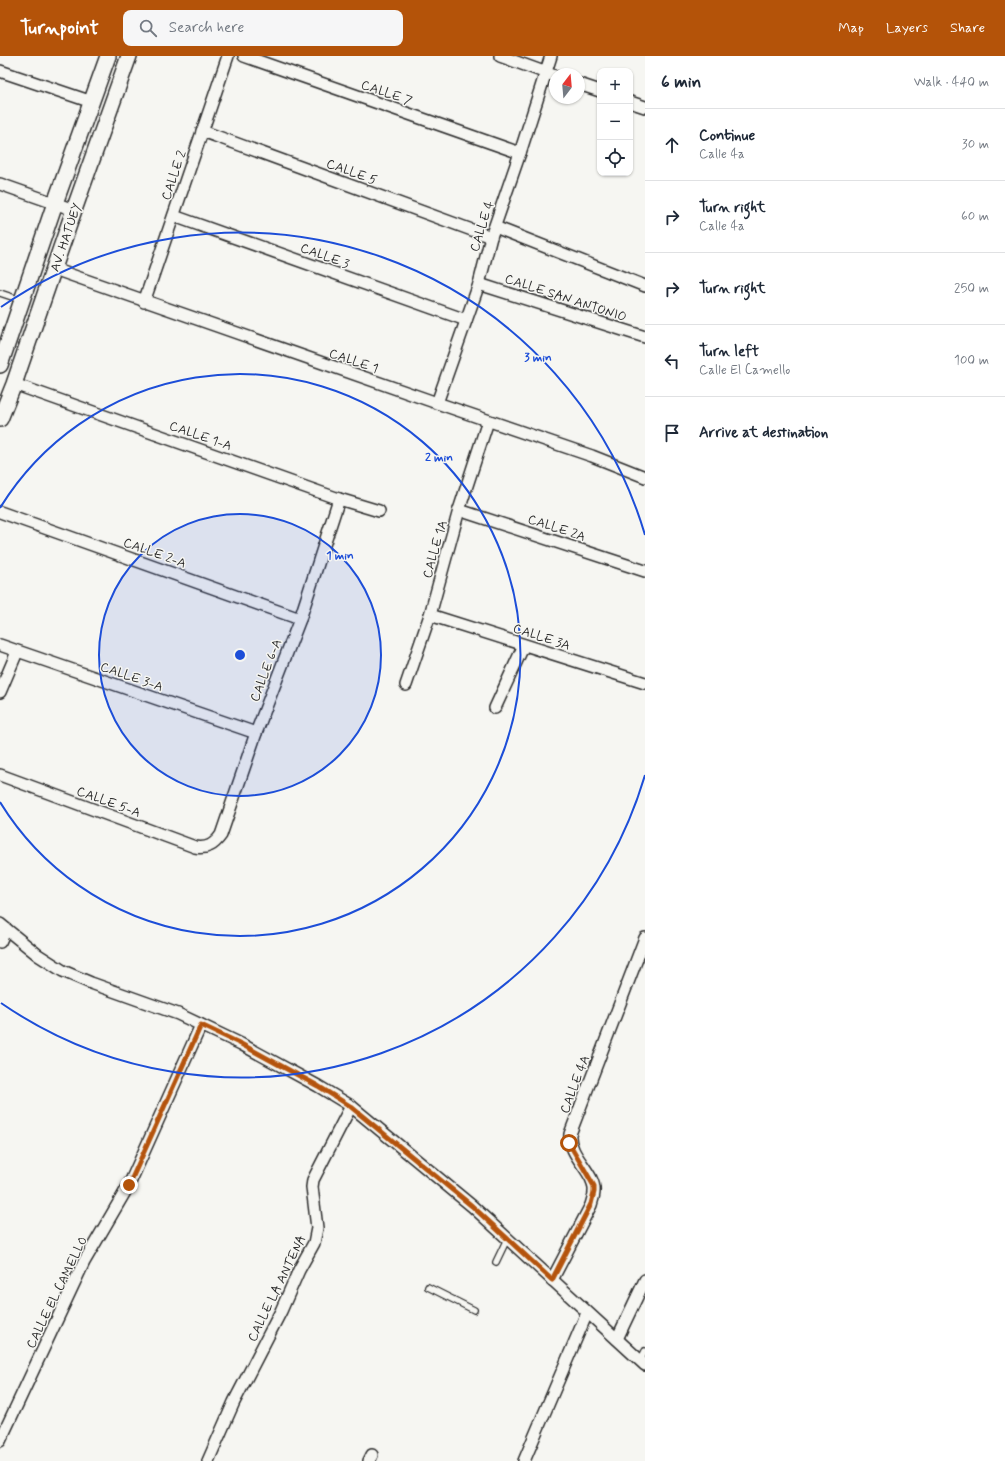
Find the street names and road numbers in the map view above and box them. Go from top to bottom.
street label: CALLE 7 [359,77,414,110]
street label: CALLE 2 [158,148,191,203]
street label: CALLE 5 [324,155,379,189]
street label: CALLE 4 [466,198,499,254]
street label: AV. HATUEY [47,201,86,274]
street label: CALLE 3 [298,240,351,273]
street label: CALLE SAN ANTONIO [502,271,629,326]
street label: CALLE 1 [327,345,380,378]
street label: CALLE 1-A [167,418,234,455]
street label: CALLE 2A [525,511,588,546]
street label: CALLE 1A [419,519,452,580]
street label: CALLE 2-A [121,534,188,573]
street label: CALLE 3A [511,620,572,655]
street label: CALLE 6-A [247,637,286,704]
street label: CALLE 3-A [98,659,165,696]
street label: CALLE 5-A [74,783,143,822]
street label: CALLE 4A [557,1053,594,1116]
street label: CALLE LA ANTENA [244,1233,311,1345]
street label: CALLE EL CAMELLO [23,1234,92,1352]

